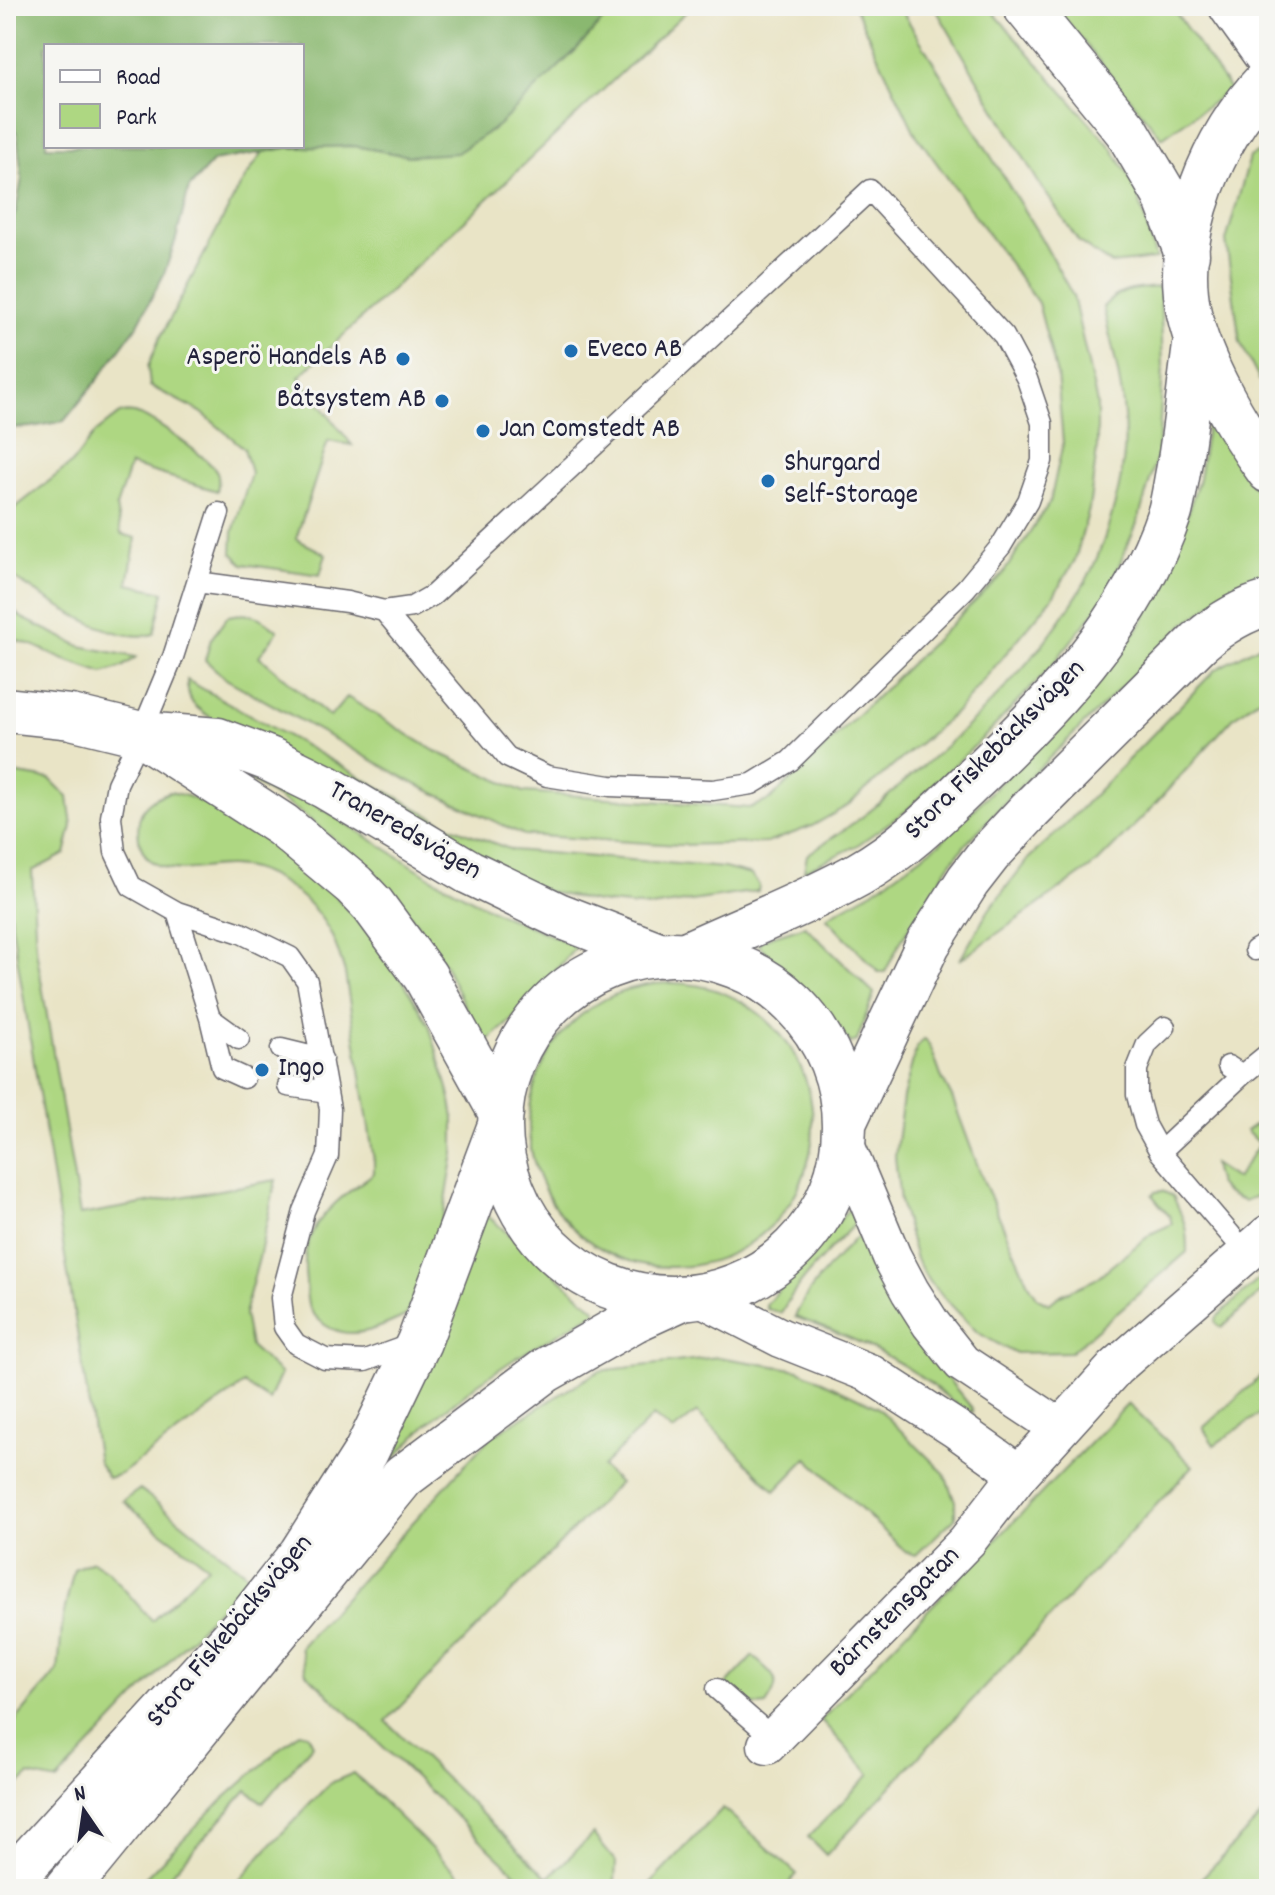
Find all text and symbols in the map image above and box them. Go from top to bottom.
legend [44,44,304,148]
text: Road [116,62,161,96]
text: Park [116,102,157,136]
place label: Eveco AB [587,331,682,371]
place label: Asperö Handels AB [186,339,387,379]
marker: Eveco AB [562,342,580,360]
marker: Asperö Handels AB [394,350,412,368]
place label: Båtsystem AB [277,381,426,421]
marker: Båtsystem AB [433,392,451,410]
place label: Jan Comstedt AB [499,411,680,451]
marker: Jan Comstedt AB [474,422,492,440]
place label: Shurgard Self-Storage [784,445,918,517]
marker: Shurgard Self-Storage [759,472,777,490]
street label: Stora Fiskebäcksvägen [896,651,1096,851]
street label: Traneredsvägen [320,772,488,892]
place label: Ingo [278,1050,324,1090]
marker: Ingo [253,1061,271,1079]
street label: Stora Fiskebäcksvägen [138,1526,324,1738]
street label: Bärnstensgatan [821,1538,971,1688]
north arrow [44,1771,124,1851]
text: N [72,1779,89,1811]

